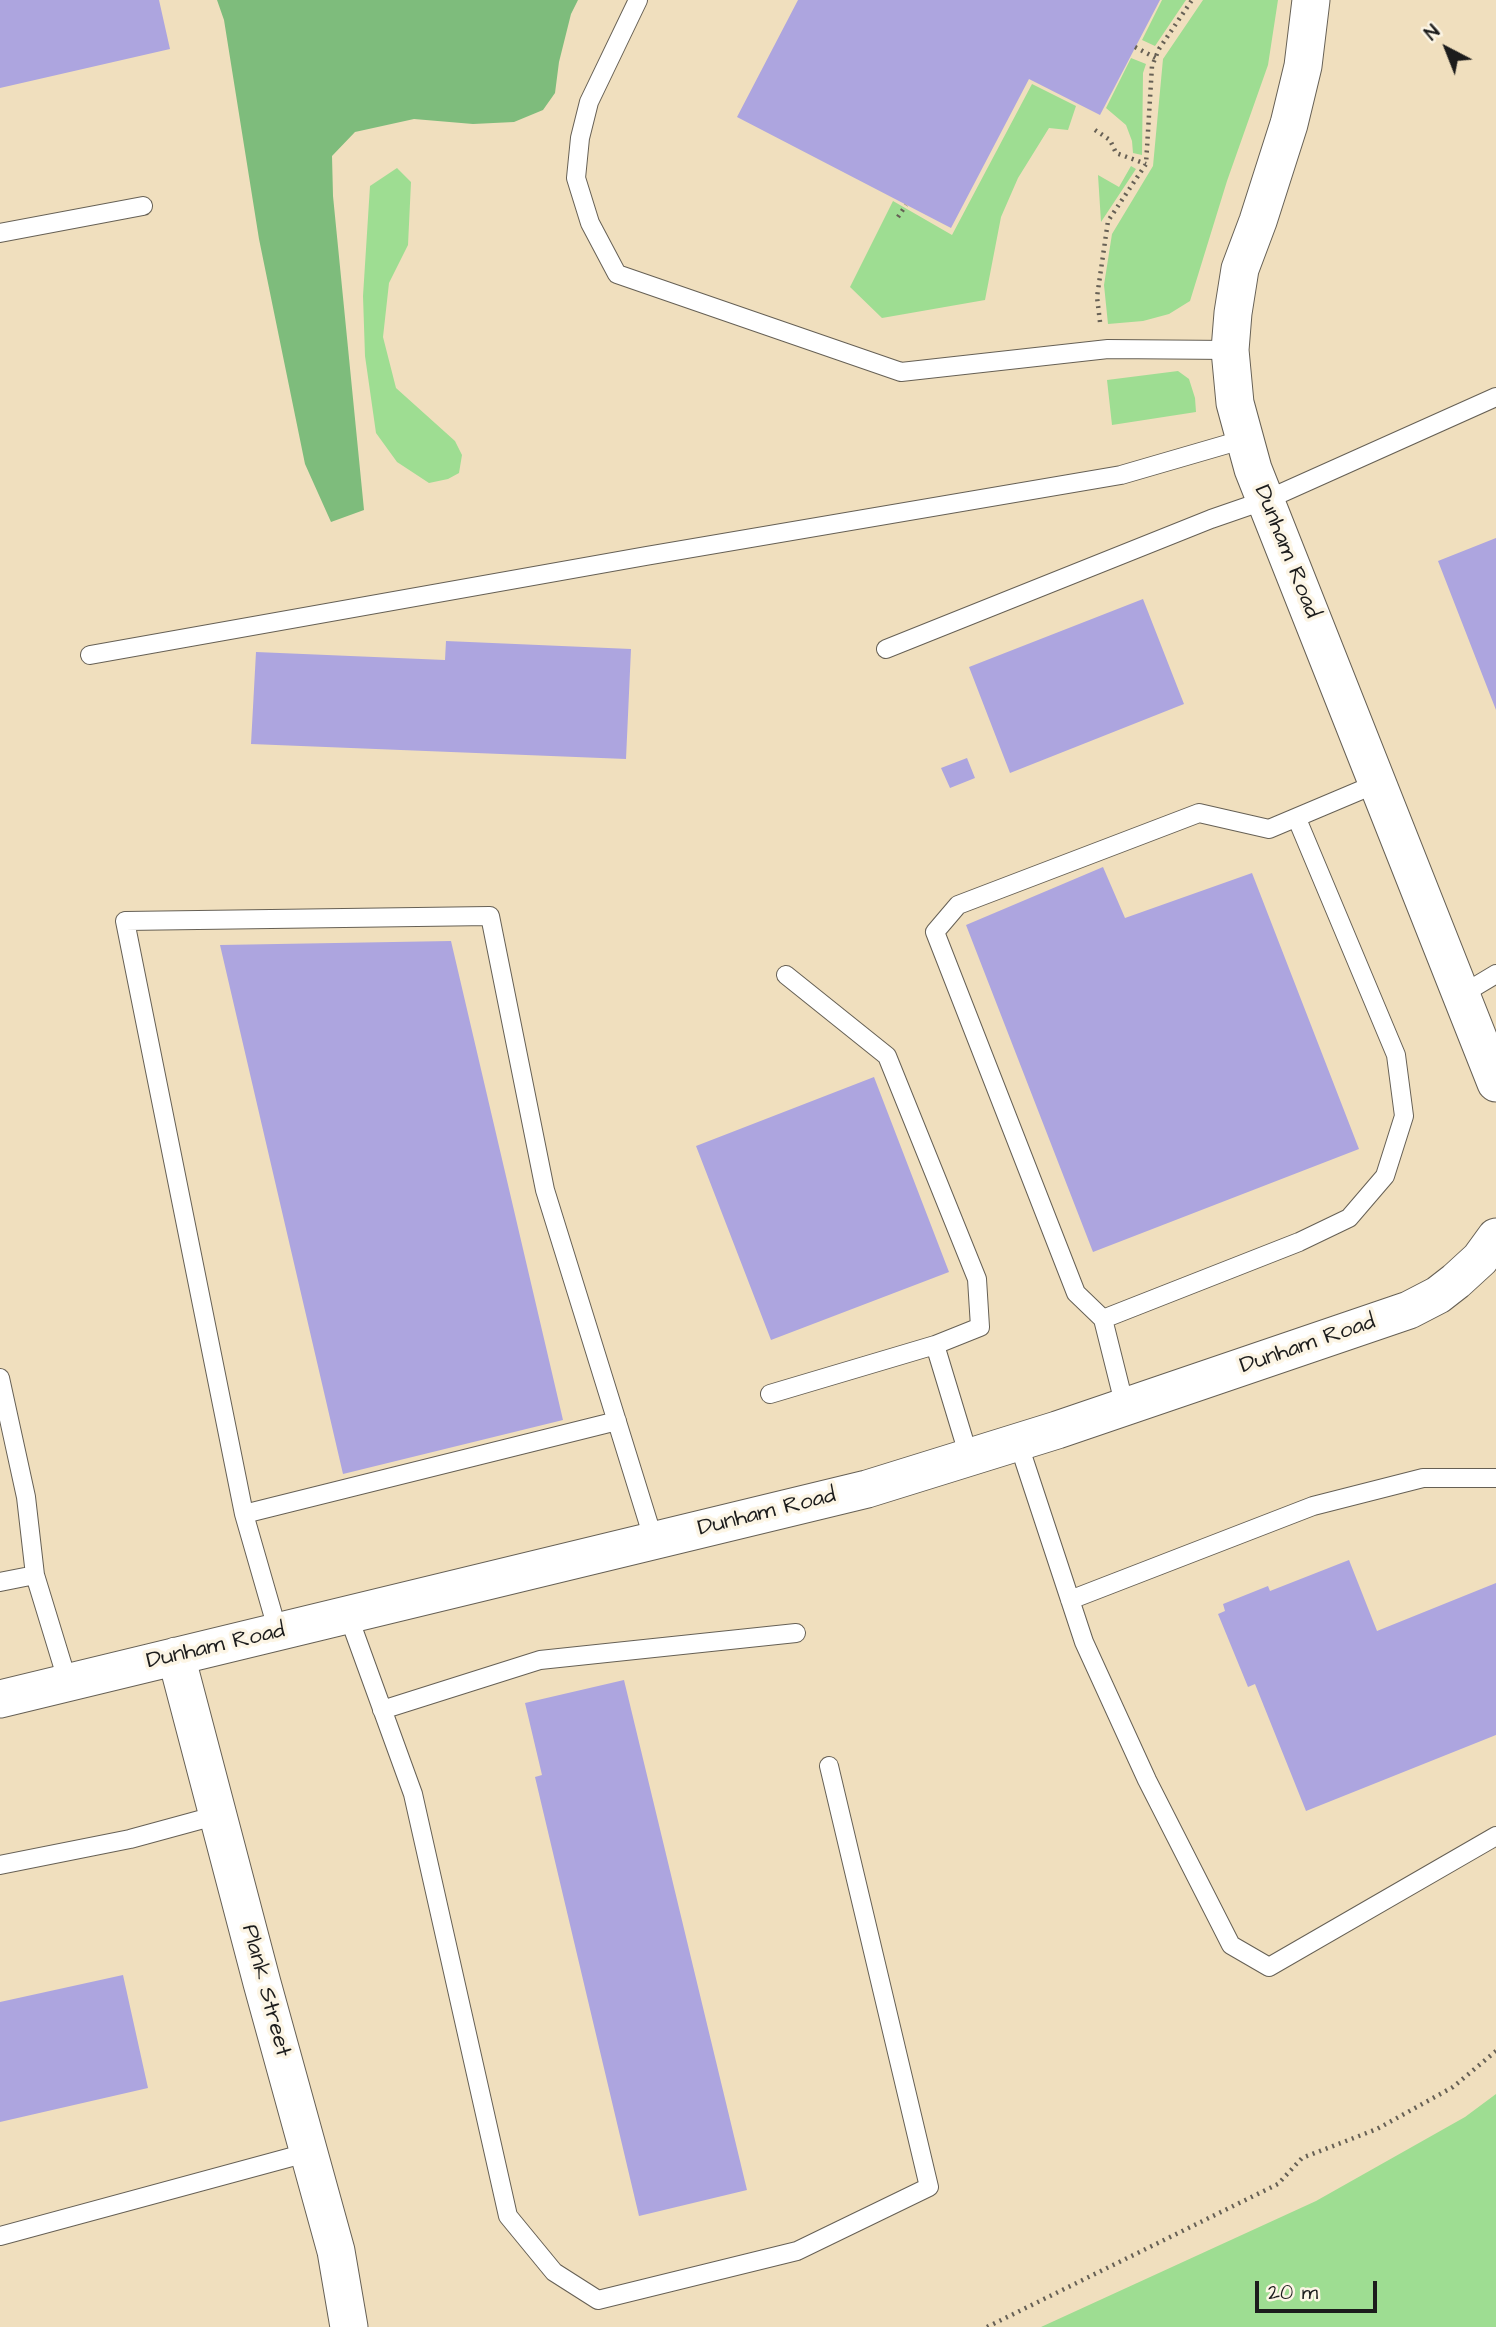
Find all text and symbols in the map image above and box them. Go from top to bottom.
north arrow [1412,14,1482,84]
text: N [1419,19,1446,47]
street label: Dunham Road [1247,481,1325,623]
street label: Dunham Road [1237,1309,1379,1381]
street label: Dunham Road [695,1483,839,1543]
street label: Dunham Road [144,1618,288,1676]
street label: Plank Street [234,1922,296,2060]
scale bar [1258,2268,1380,2312]
text: 20 m [1268,2278,1318,2307]

